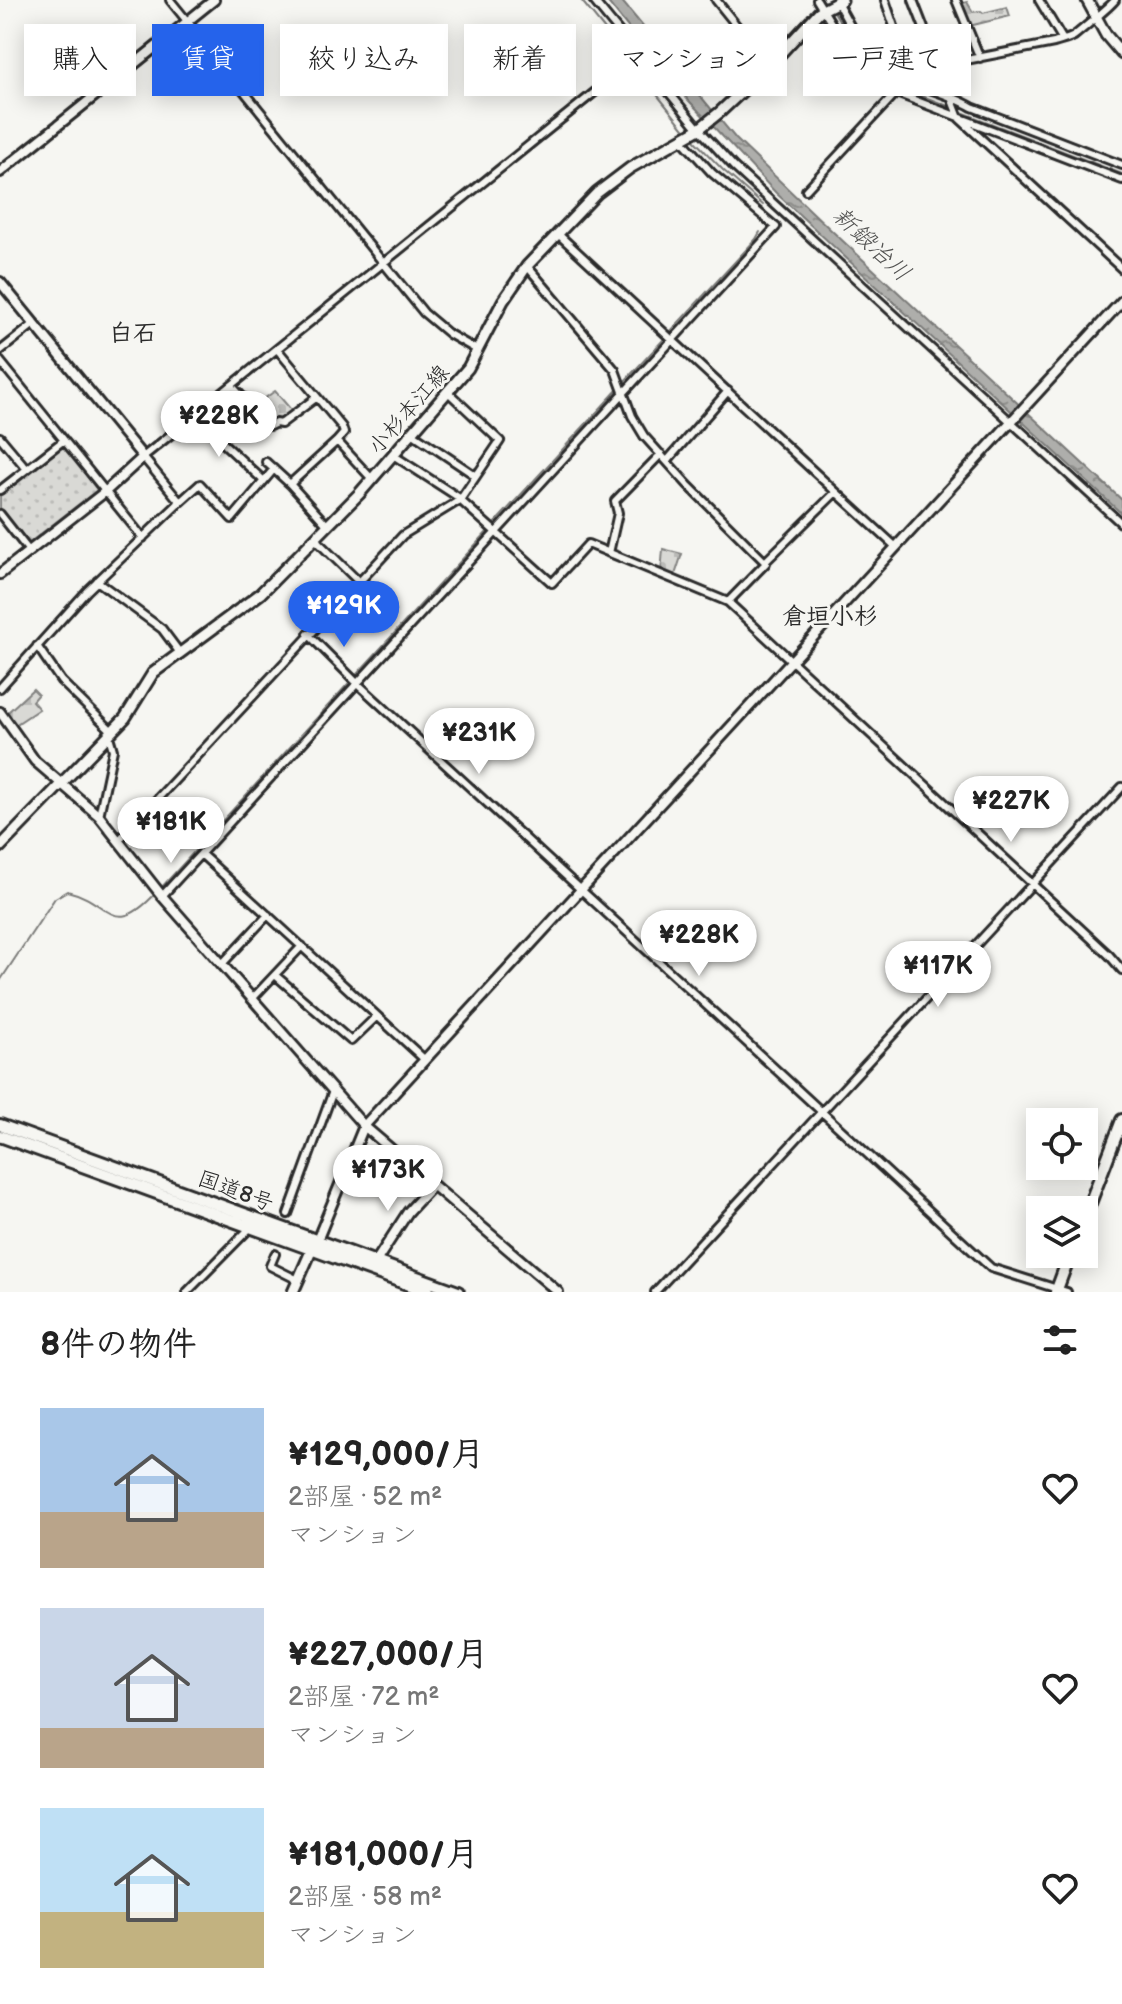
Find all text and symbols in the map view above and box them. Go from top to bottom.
chip: 購入 [24,24,136,96]
chip: 賃貸 [152,24,264,96]
chip: 絞り込み [280,24,448,96]
chip: 新着 [464,24,576,96]
chip: マンション [592,24,787,96]
chip: 一戸建て [803,24,971,96]
water label: 新鍛冶川 [827,201,917,288]
district label: 白石 [109,319,157,348]
street label: 小杉本江線 [363,360,455,460]
pin: ¥228K [163,391,275,459]
text: ¥228K [179,401,259,432]
pin: ¥129K [288,581,400,649]
text: ¥129K [306,591,382,622]
district label: 倉垣小杉 [782,602,878,631]
pin: ¥231K [423,708,535,776]
text: ¥231K [442,718,516,749]
pin: ¥227K [955,776,1067,844]
text: ¥227K [972,786,1050,817]
pin: ¥181K [115,797,227,865]
text: ¥181K [135,807,207,838]
pin: ¥228K [643,910,755,978]
text: ¥228K [659,920,739,951]
pin: ¥117K [882,941,994,1009]
text: ¥117K [903,951,973,982]
map controls [1026,1108,1098,1268]
button: locate [1026,1108,1098,1180]
pin: ¥173K [332,1145,444,1213]
text: ¥173K [351,1155,425,1186]
street label: 国道8号 [194,1165,277,1218]
button: layers [1026,1196,1098,1268]
icon: filters [1038,1318,1082,1362]
text: 8件の物件 [40,1324,196,1365]
text: ¥129,000/月 [288,1434,485,1475]
icon: home [104,1440,200,1536]
icon: heart [1038,1466,1082,1510]
text: 2部屋 · 52 m² [288,1482,442,1513]
text: マンション [288,1520,417,1551]
text: ¥227,000/月 [288,1634,489,1675]
icon: home [104,1640,200,1736]
icon: heart [1038,1666,1082,1710]
text: 2部屋 · 72 m² [288,1682,439,1713]
text: マンション [288,1720,417,1751]
text: ¥181,000/月 [288,1834,479,1875]
icon: home [104,1840,200,1936]
icon: heart [1038,1866,1082,1910]
text: 2部屋 · 58 m² [288,1882,442,1913]
text: マンション [288,1920,417,1951]

